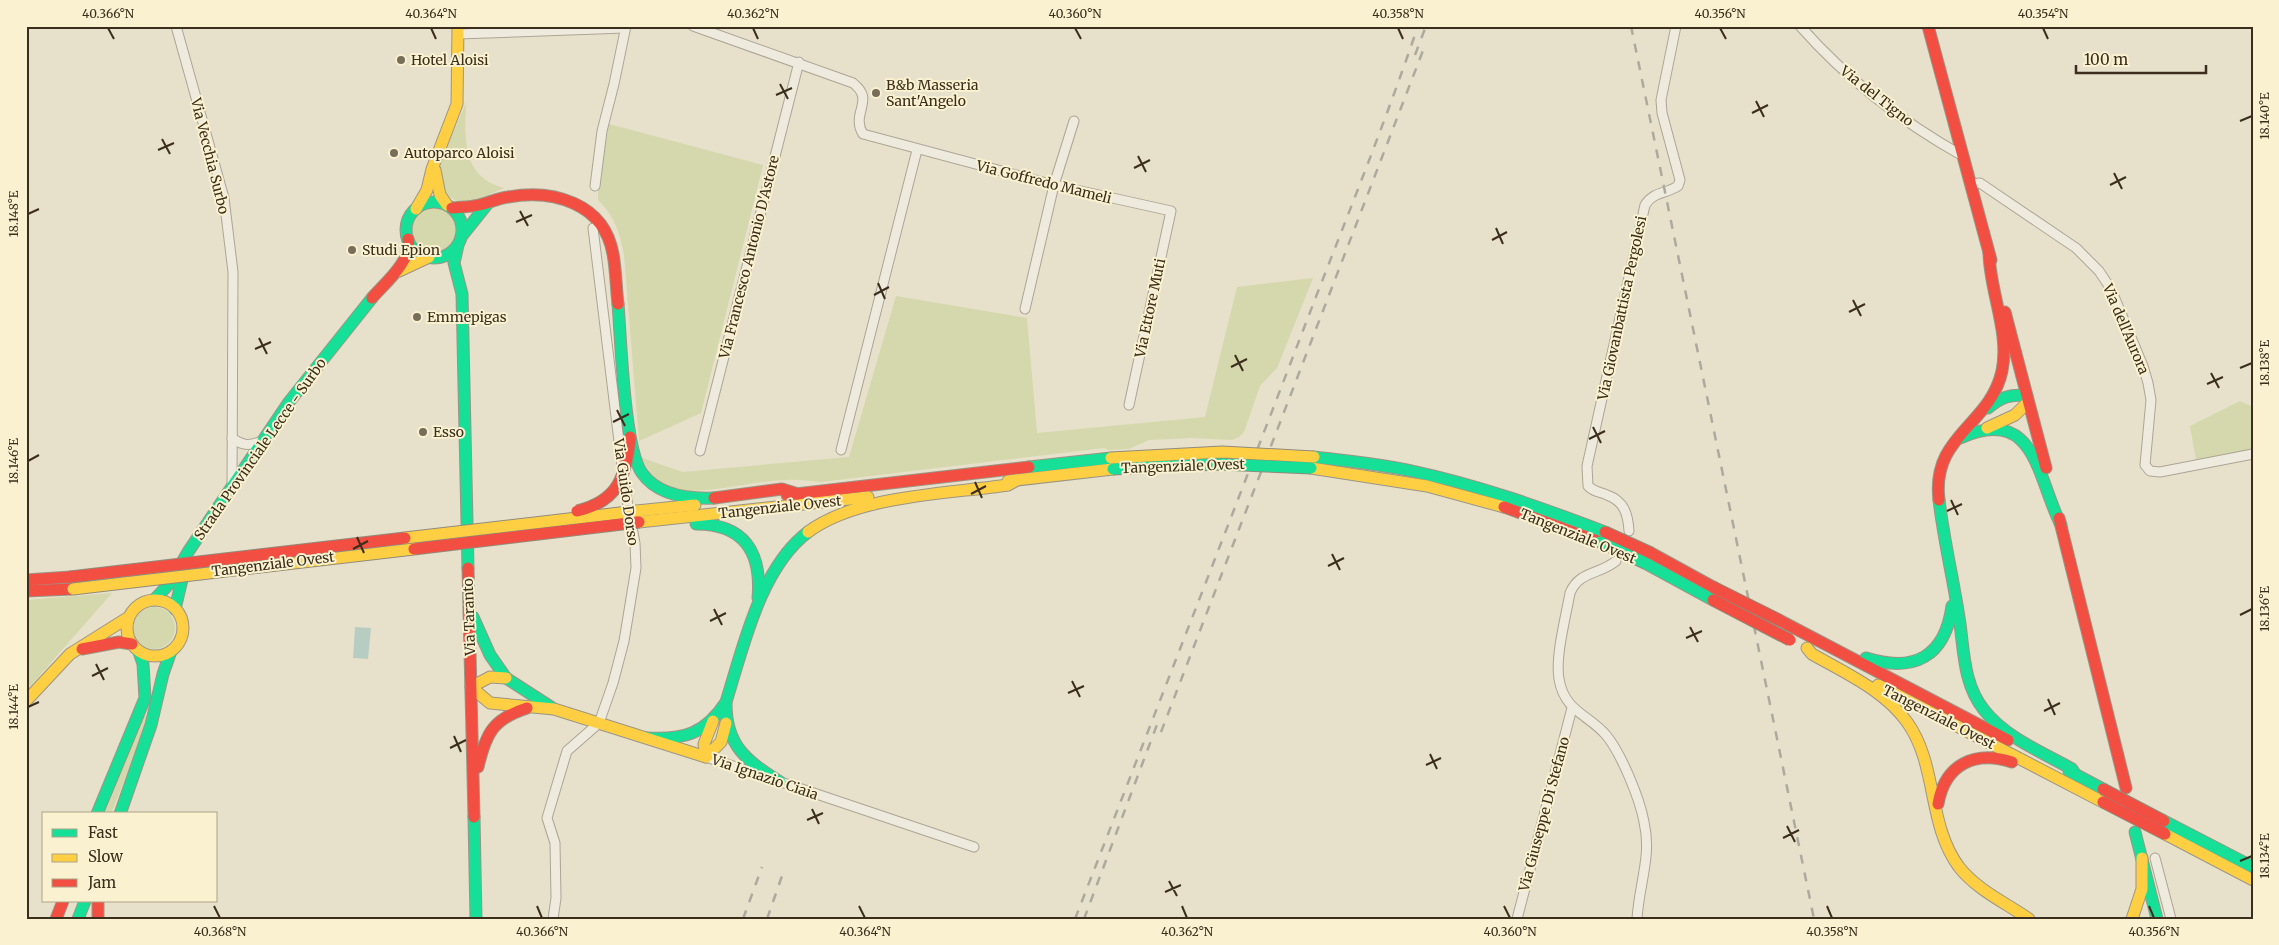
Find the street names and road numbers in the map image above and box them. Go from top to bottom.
street label: Via del Tigno [1836,61,1917,130]
street label: Via Vecchia Surbo [187,95,233,216]
street label: Via Francesco Antonio D'Astore [715,153,783,361]
street label: Via Goffredo Mameli [973,156,1114,208]
street label: Via Giovanbattista Pergolesi [1593,214,1650,403]
street label: Via Ettore Muti [1130,256,1169,360]
street label: Via dell'Aurora [2098,280,2153,377]
street label: Strada Provinciale Lecce - Surbo [190,355,330,543]
street label: Via Guido Dorso [609,436,642,547]
street label: Tangenziale Ovest [1121,455,1246,477]
street label: Tangenziale Ovest [718,492,843,522]
street label: Tangenziale Ovest [1517,504,1639,568]
street label: Tangenziale Ovest [211,547,336,580]
street label: Via Taranto [459,578,479,657]
street label: Tangenziale Ovest [1880,681,1999,753]
street label: Via Giuseppe Di Stefano [1514,735,1573,894]
street label: Via Ignazio Ciaia [708,750,821,804]

